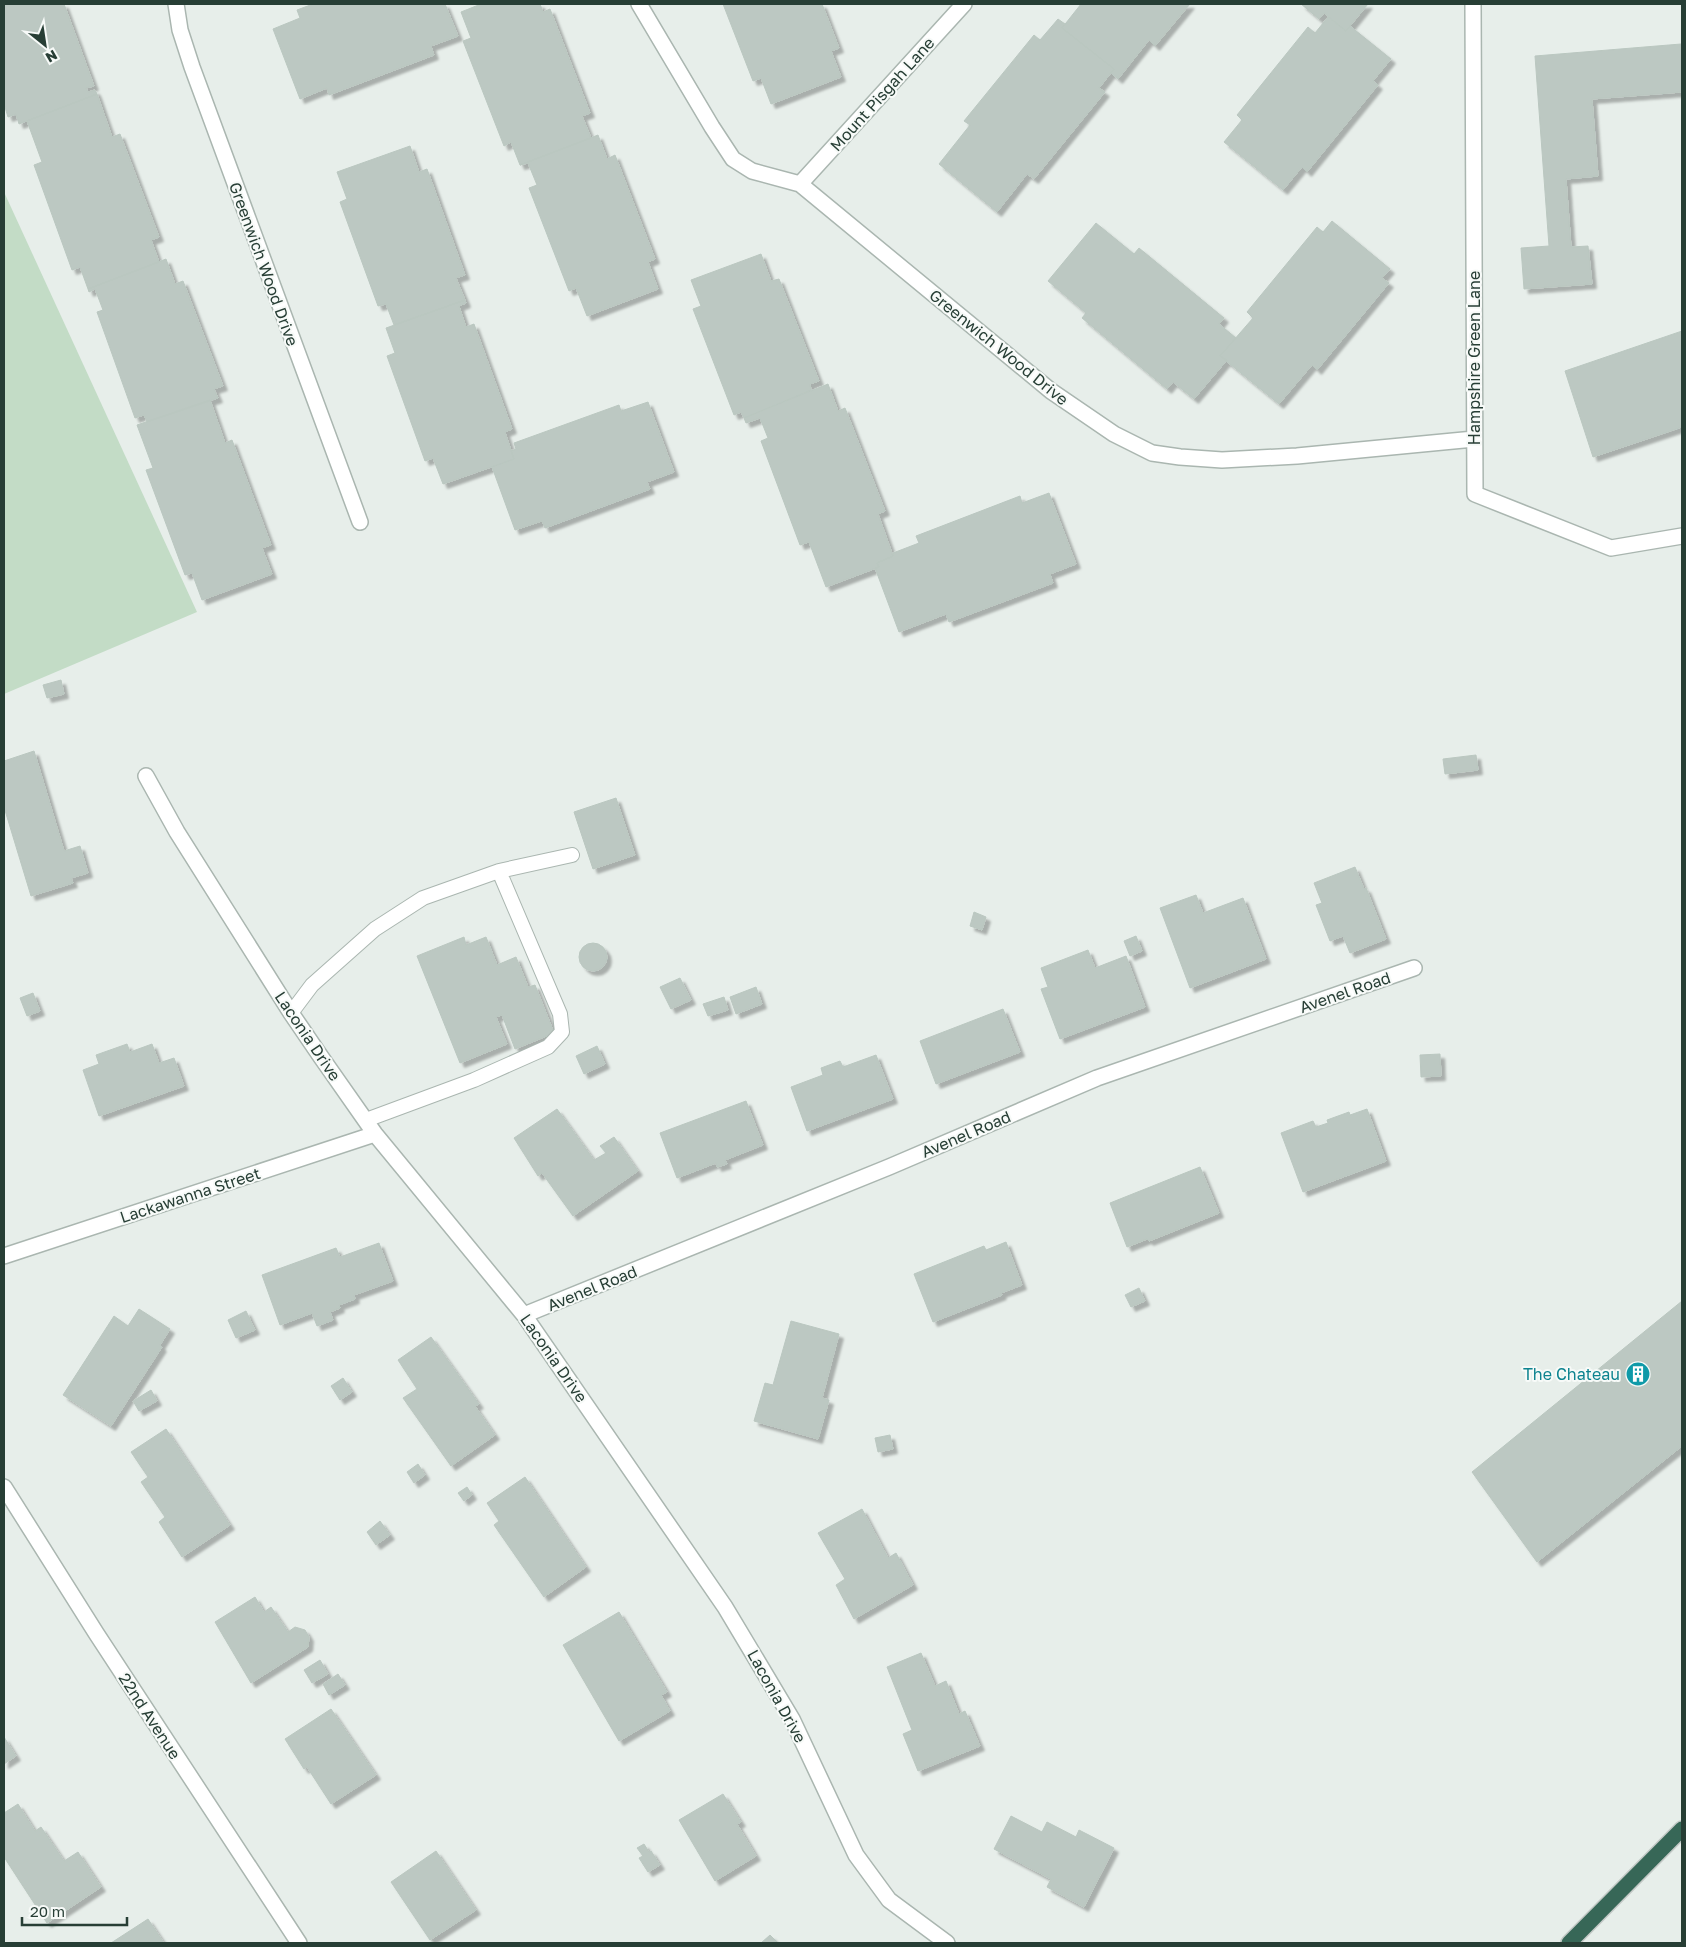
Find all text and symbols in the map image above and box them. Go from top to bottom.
north arrow [20,20,70,70]
street label: Mount Pisgah Lane [826,33,938,155]
text: N [43,47,61,67]
street label: Greenwich Wood Drive [225,179,303,349]
street label: Hampshire Green Lane [1464,271,1484,445]
street label: Greenwich Wood Drive [926,285,1072,409]
street label: Avenel Road [1297,967,1393,1017]
street label: Laconia Drive [271,988,345,1084]
street label: Avenel Road [918,1106,1014,1162]
street label: Lackawanna Street [117,1163,263,1227]
street label: Avenel Road [544,1261,640,1315]
street label: Laconia Drive [516,1310,592,1406]
building icon: The Chateau [1625,1361,1651,1387]
place label: The Chateau [1523,1364,1620,1384]
street label: Laconia Drive [743,1646,811,1746]
street label: 22nd Avenue [115,1669,185,1763]
scale bar [22,1894,128,1926]
text: 20 m [30,1902,65,1920]

